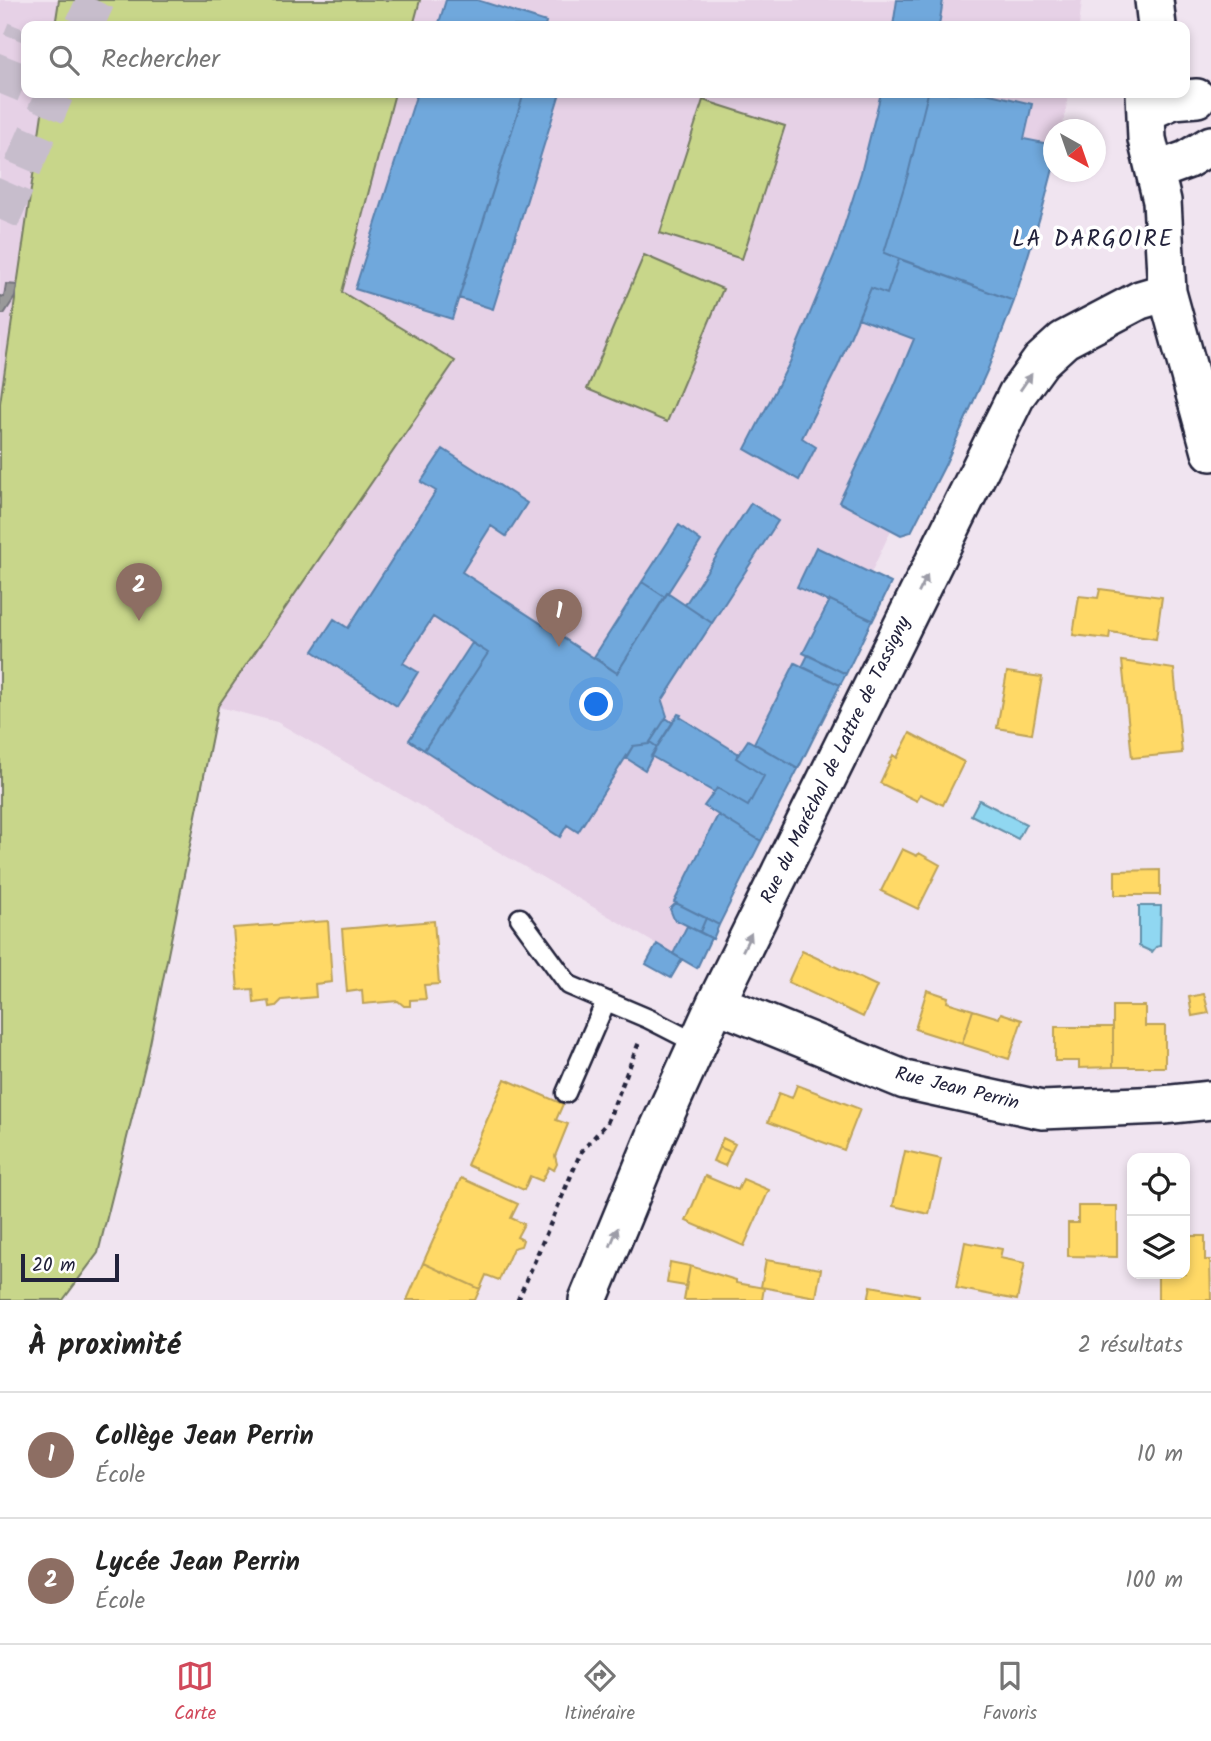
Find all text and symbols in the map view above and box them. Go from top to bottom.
search box [21,21,1190,98]
text: Rechercher [101,39,220,81]
icon: search [45,41,83,79]
north arrow [1043,119,1106,182]
district label: LA DARGOIRE [1012,222,1174,258]
one-way arrow [1019,373,1033,391]
pin: 2 [116,563,162,621]
one-way arrow [918,574,929,594]
pin: 1 [536,589,582,647]
street label: Rue du Maréchal de Lattre de Tassigny [753,610,919,909]
your location [579,687,613,721]
one-way arrow [741,932,752,952]
street label: Rue Jean Perrin [892,1059,1022,1119]
map controls [1127,1153,1190,1279]
button: locate [1127,1153,1190,1216]
button: layers [1127,1216,1190,1279]
one-way arrow [609,1226,620,1247]
scale bar [21,1251,119,1283]
text: 20 m [32,1251,75,1281]
text: À proximité [28,1322,181,1370]
text: 2 résultats [1078,1328,1183,1364]
text: Collège Jean Perrin [95,1416,314,1458]
text: 1 [48,1437,54,1473]
text: 10 m [1137,1437,1183,1473]
text: École [95,1458,145,1494]
text: Lycée Jean Perrin [95,1542,300,1584]
text: 2 [44,1563,58,1599]
text: 100 m [1125,1563,1183,1599]
text: École [95,1584,145,1620]
tab: Carte [174,1657,216,1729]
tab: Itinéraire [564,1657,635,1729]
tab: Favoris [983,1657,1037,1729]

